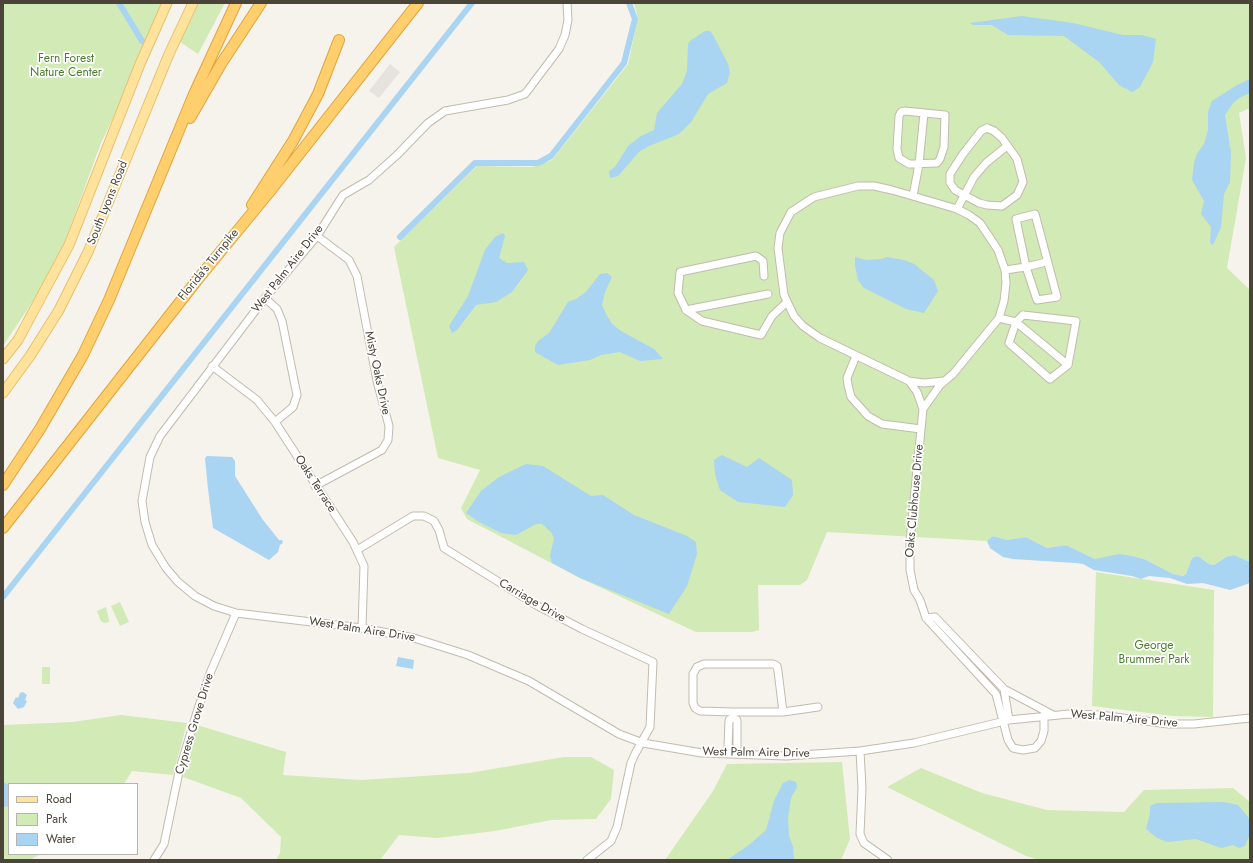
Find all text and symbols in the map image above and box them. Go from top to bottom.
park label: Fern Forest Nature Center [30,52,102,80]
street label: South Lyons Road [85,159,131,247]
street label: West Palm Aire Drive [249,222,327,316]
street label: Florida's Turnpike [176,226,242,304]
street label: Misty Oaks Drive [361,330,393,416]
street label: Oaks Clubhouse Drive [903,444,927,558]
street label: Oaks Terrace [291,453,339,515]
street label: Carriage Drive [496,576,568,626]
street label: West Palm Aire Drive [308,614,416,646]
park label: George Brummer Park [1118,639,1190,667]
street label: Cypress Grove Drive [173,672,217,776]
street label: West Palm Aire Drive [1070,707,1178,731]
street label: West Palm Aire Drive [702,745,810,761]
legend [8,783,138,855]
text: Road [46,790,72,808]
text: Park [46,810,67,828]
text: Water [46,830,76,848]

